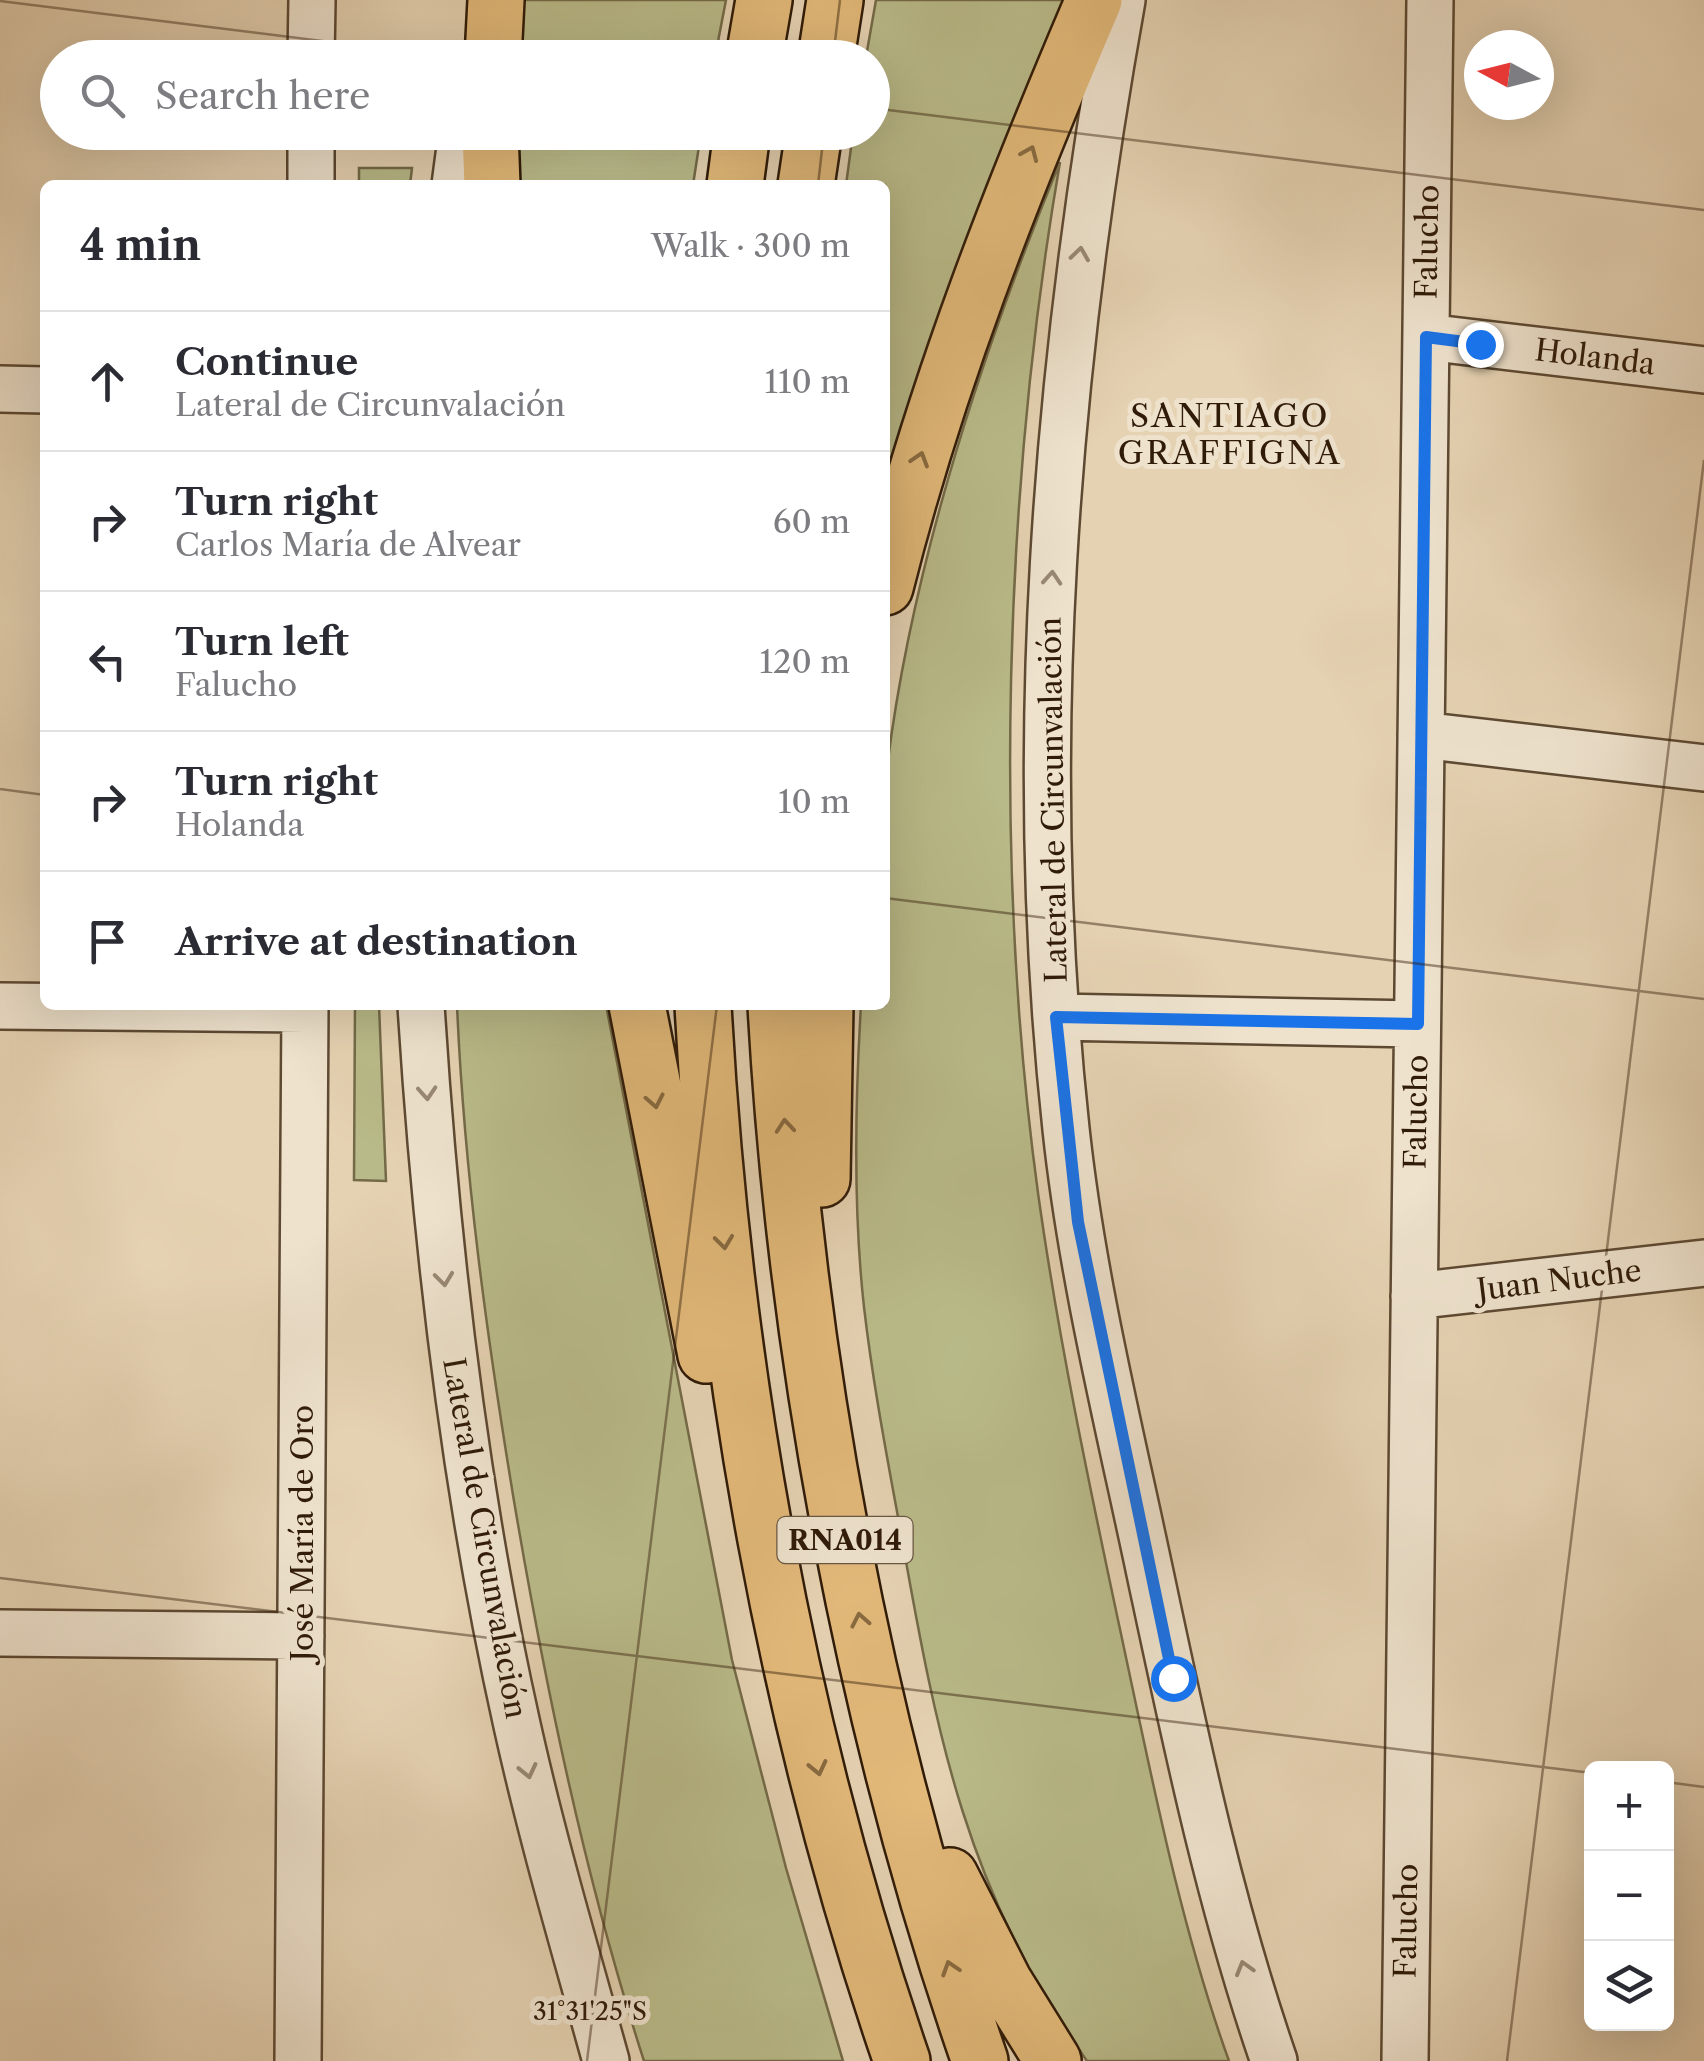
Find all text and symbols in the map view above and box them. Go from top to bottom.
north arrow [1464,30,1554,120]
search box [40,40,890,150]
icon: search [75,68,130,123]
text: Search here [155,72,370,119]
one-way arrow [1018,145,1038,163]
street label: Falucho [1408,184,1446,300]
text: 4 min [80,219,201,271]
text: Walk · 300 m [651,226,850,265]
one-way arrow [1069,246,1090,263]
route end [1458,322,1504,368]
street label: Holanda [1533,331,1657,383]
text: Continue [175,338,358,385]
icon: ahead [80,354,135,409]
text: 110 m [764,362,850,401]
text: Lateral de Circunvalación [175,385,565,424]
district label: SANTIAGO GRAFFIGNA [1118,396,1342,472]
one-way arrow [908,451,929,468]
text: Turn right [175,478,378,525]
icon: right [80,494,135,549]
text: 60 m [773,502,850,541]
text: Carlos María de Alvear [175,525,521,564]
one-way arrow [1041,570,1062,586]
street label: Lateral de Circunvalación [1031,617,1075,983]
text: Turn left [175,618,349,665]
icon: left [80,634,135,689]
text: 120 m [760,642,850,681]
text: Falucho [175,665,297,704]
text: Turn right [175,758,378,805]
icon: right [80,774,135,829]
text: 10 m [778,782,850,821]
text: Holanda [175,805,304,844]
icon: arrive [80,914,135,969]
text: Arrive at destination [175,918,578,965]
street label: Falucho [1397,1054,1435,1170]
one-way arrow [416,1086,437,1102]
one-way arrow [644,1093,665,1109]
one-way arrow [775,1117,796,1133]
one-way arrow [712,1233,733,1250]
street label: Juan Nuche [1471,1252,1643,1309]
one-way arrow [432,1270,453,1287]
street label: Lateral de Circunvalación [435,1355,535,1722]
street label: José María de Oro [284,1405,321,1665]
road number: RNA014 [778,1517,912,1563]
one-way arrow [851,1612,872,1629]
route start [1151,1656,1197,1702]
one-way arrow [806,1759,827,1776]
map controls [1584,1761,1674,2031]
button: + [1584,1761,1674,1851]
one-way arrow [516,1762,537,1779]
button: − [1584,1851,1674,1941]
street label: Falucho [1387,1863,1425,1979]
button: layers [1584,1941,1674,2031]
one-way arrow [1235,1960,1256,1977]
one-way arrow [942,1961,962,1978]
text: 31°31'25"S [533,1996,647,2027]

